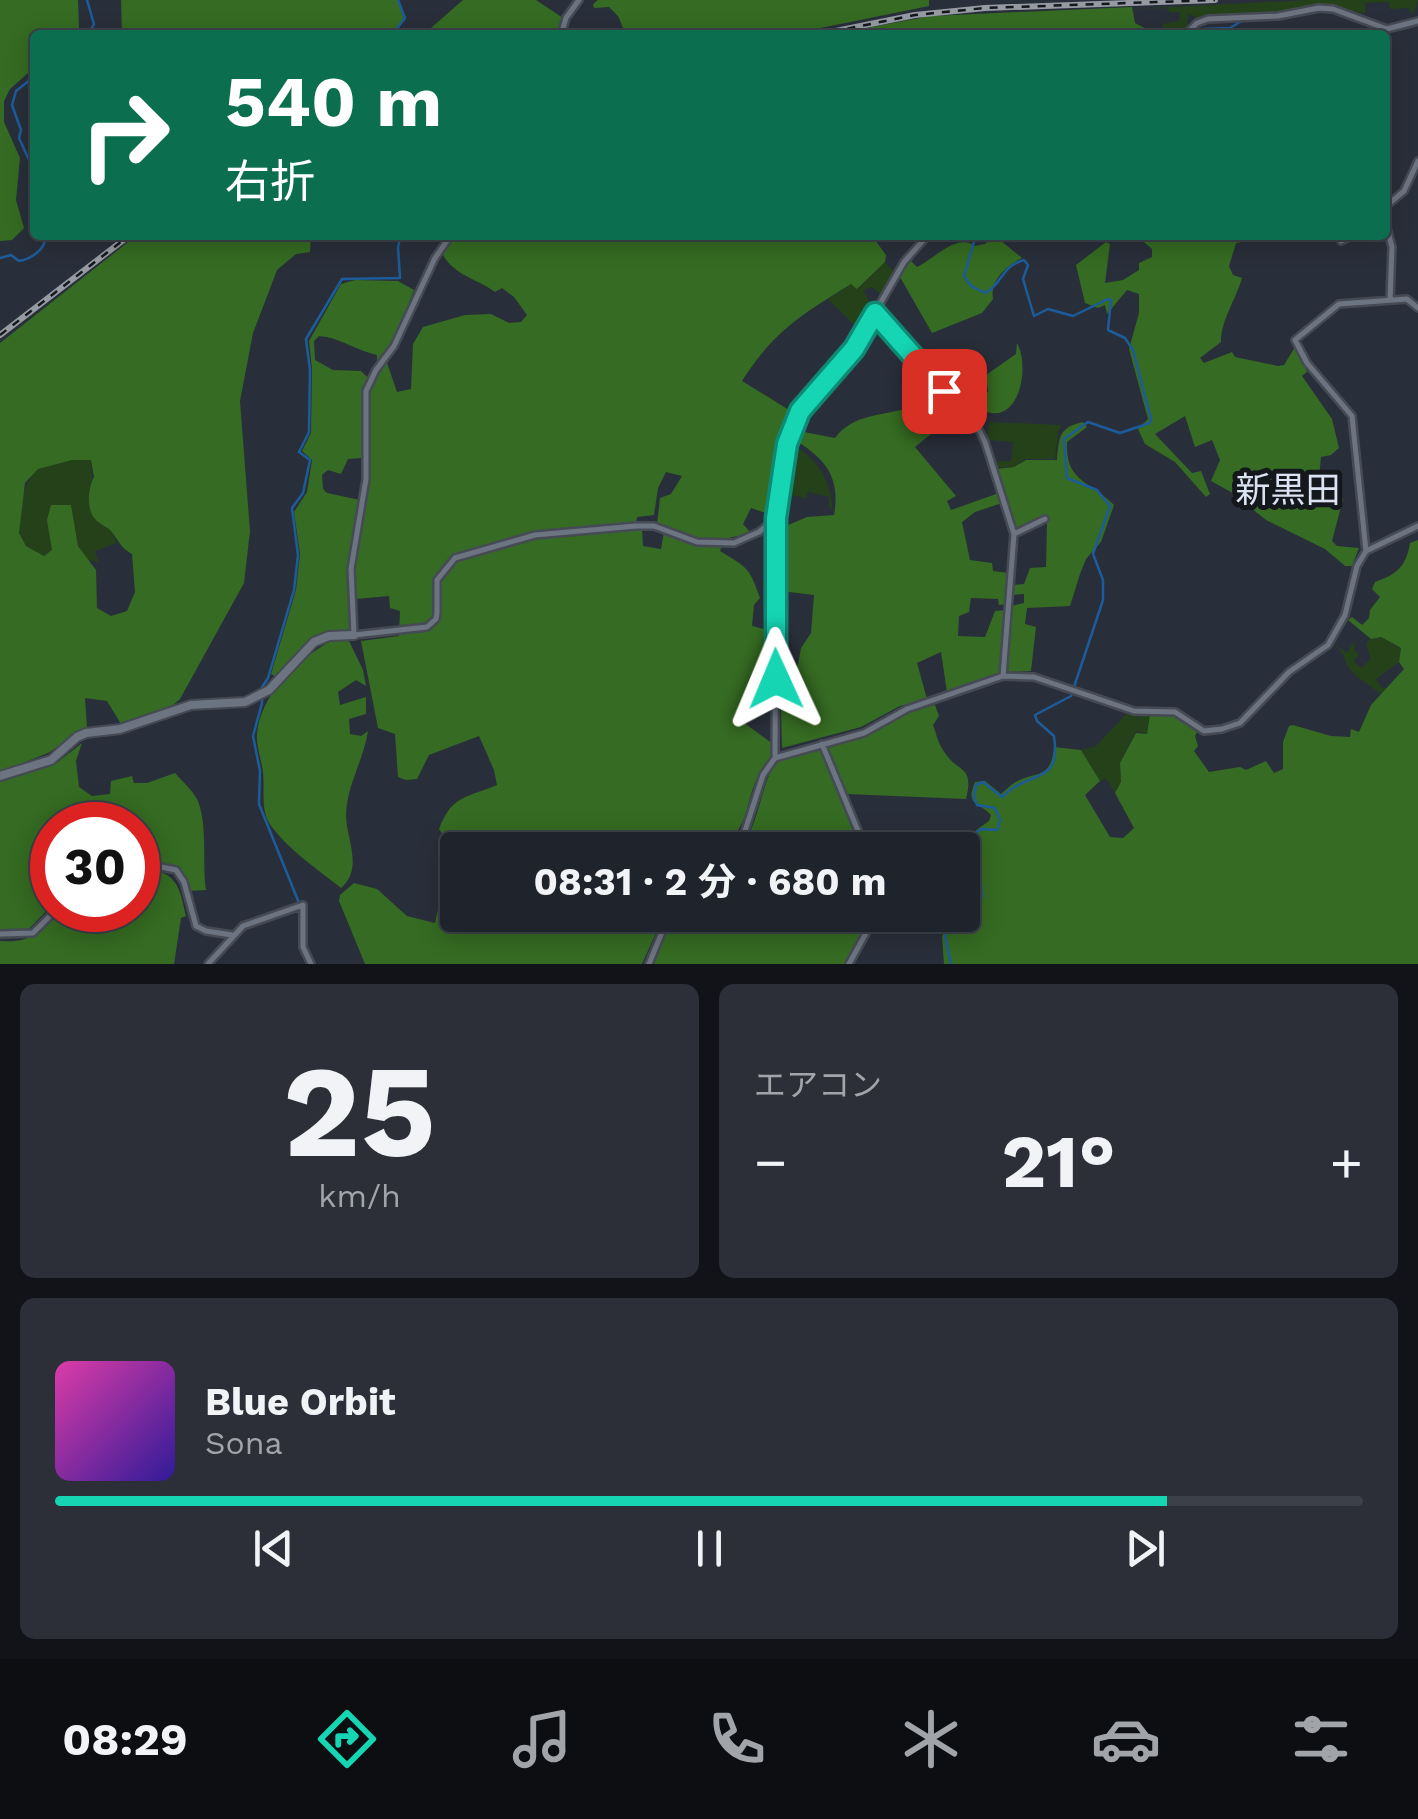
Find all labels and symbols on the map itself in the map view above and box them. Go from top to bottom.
pin [902,349,987,434]
district label: 新黒田 [1235,469,1341,511]
position arrow [724,627,828,731]
speed limit sign: 30 [30,802,160,932]

